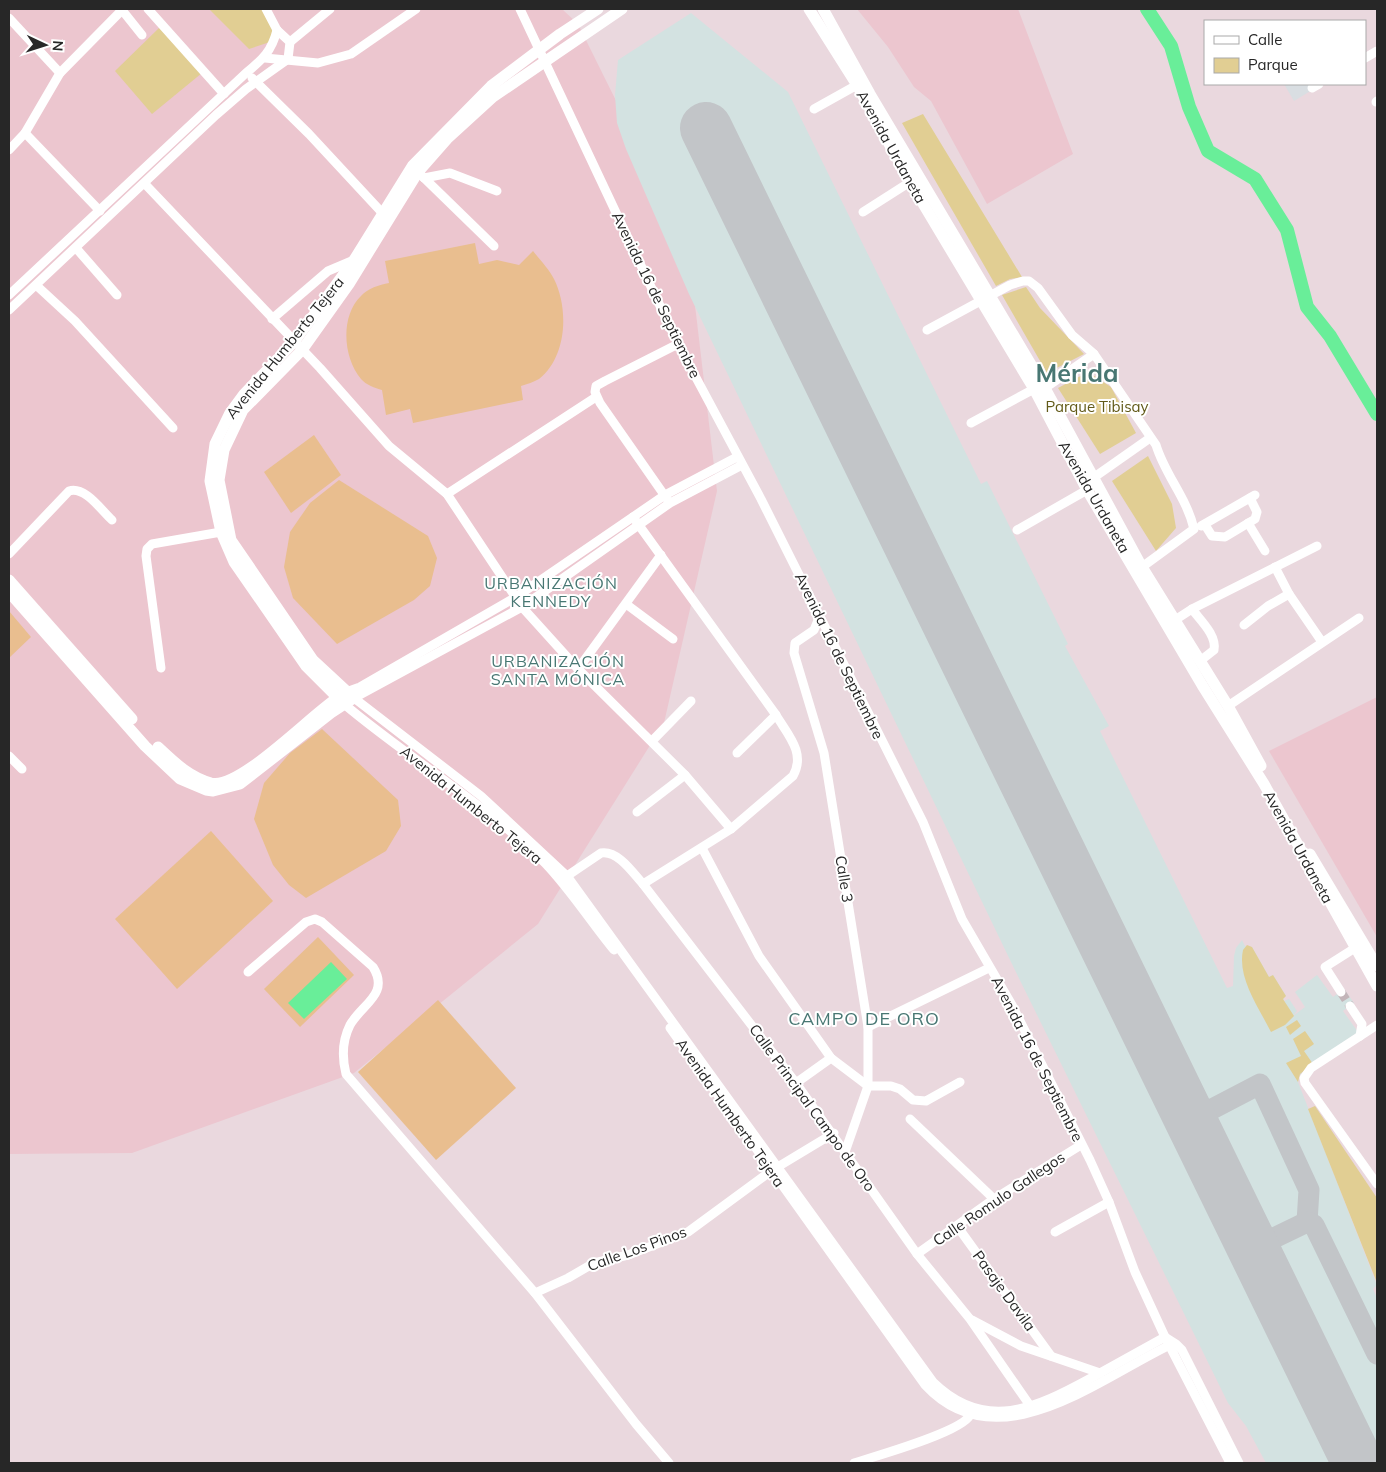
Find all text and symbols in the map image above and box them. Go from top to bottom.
north arrow [20,20,70,70]
legend [1204,20,1366,85]
text: Calle [1248,30,1282,49]
text: N [49,40,67,52]
text: Parque [1248,55,1298,74]
street label: Avenida Urdaneta [852,87,930,207]
street label: Avenida 16 de Septiembre [608,208,705,381]
street label: Avenida Humberto Tejera [222,273,348,422]
district label: Mérida [1036,357,1118,388]
park label: Parque Tibisay [1045,397,1149,416]
street label: Avenida Urdaneta [1055,437,1134,556]
street label: Avenida 16 de Septiembre [791,569,888,742]
district label: URBANIZACIÓN KENNEDY [484,573,618,611]
district label: URBANIZACIÓN SANTA MÓNICA [491,651,625,689]
street label: Avenida Humberto Tejera [397,742,546,868]
street label: Avenida Urdaneta [1259,787,1337,907]
street label: Calle 3 [831,854,858,904]
street label: Avenida 16 de Septiembre [987,973,1087,1145]
district label: CAMPO DE ORO [788,1007,940,1030]
street label: Calle Principal Campo de Oro [745,1020,880,1195]
street label: Avenida Humberto Tejera [672,1035,789,1191]
street label: Calle Romulo Gallegos [929,1147,1068,1250]
street label: Calle Los Pinos [585,1222,689,1275]
street label: Pasaje Davila [969,1247,1040,1335]

